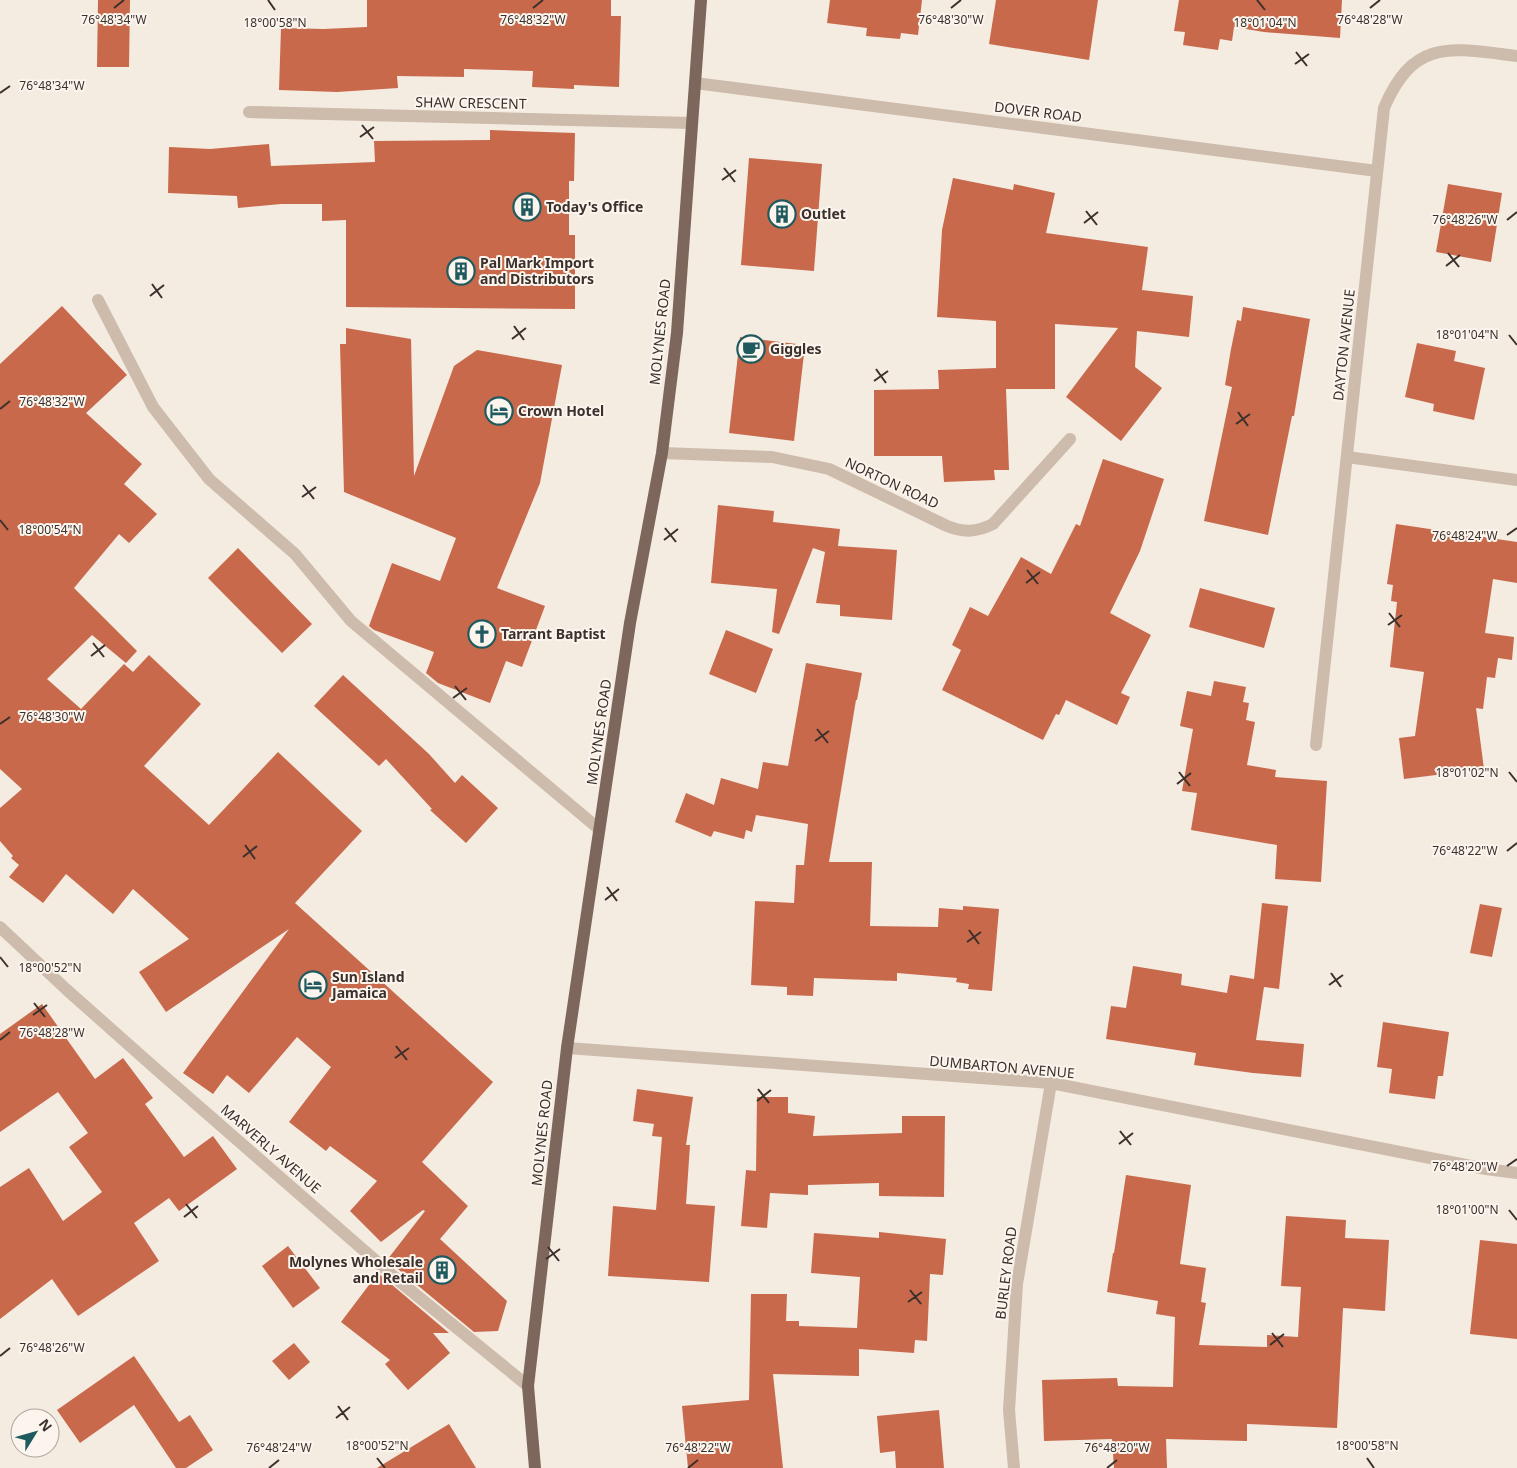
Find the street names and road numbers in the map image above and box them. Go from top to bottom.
street label: SHAW CRESCENT [415,92,527,113]
street label: DOVER ROAD [993,97,1083,126]
street label: MOLYNES ROAD [644,278,675,386]
street label: DAYTON AVENUE [1328,288,1359,402]
street label: NORTON ROAD [842,452,942,513]
street label: MOLYNES ROAD [582,678,615,786]
street label: DUMBARTON AVENUE [929,1051,1076,1082]
street label: MOLYNES ROAD [526,1079,557,1187]
street label: MARVERLY AVENUE [217,1100,325,1197]
street label: BURLEY ROAD [990,1225,1021,1320]

